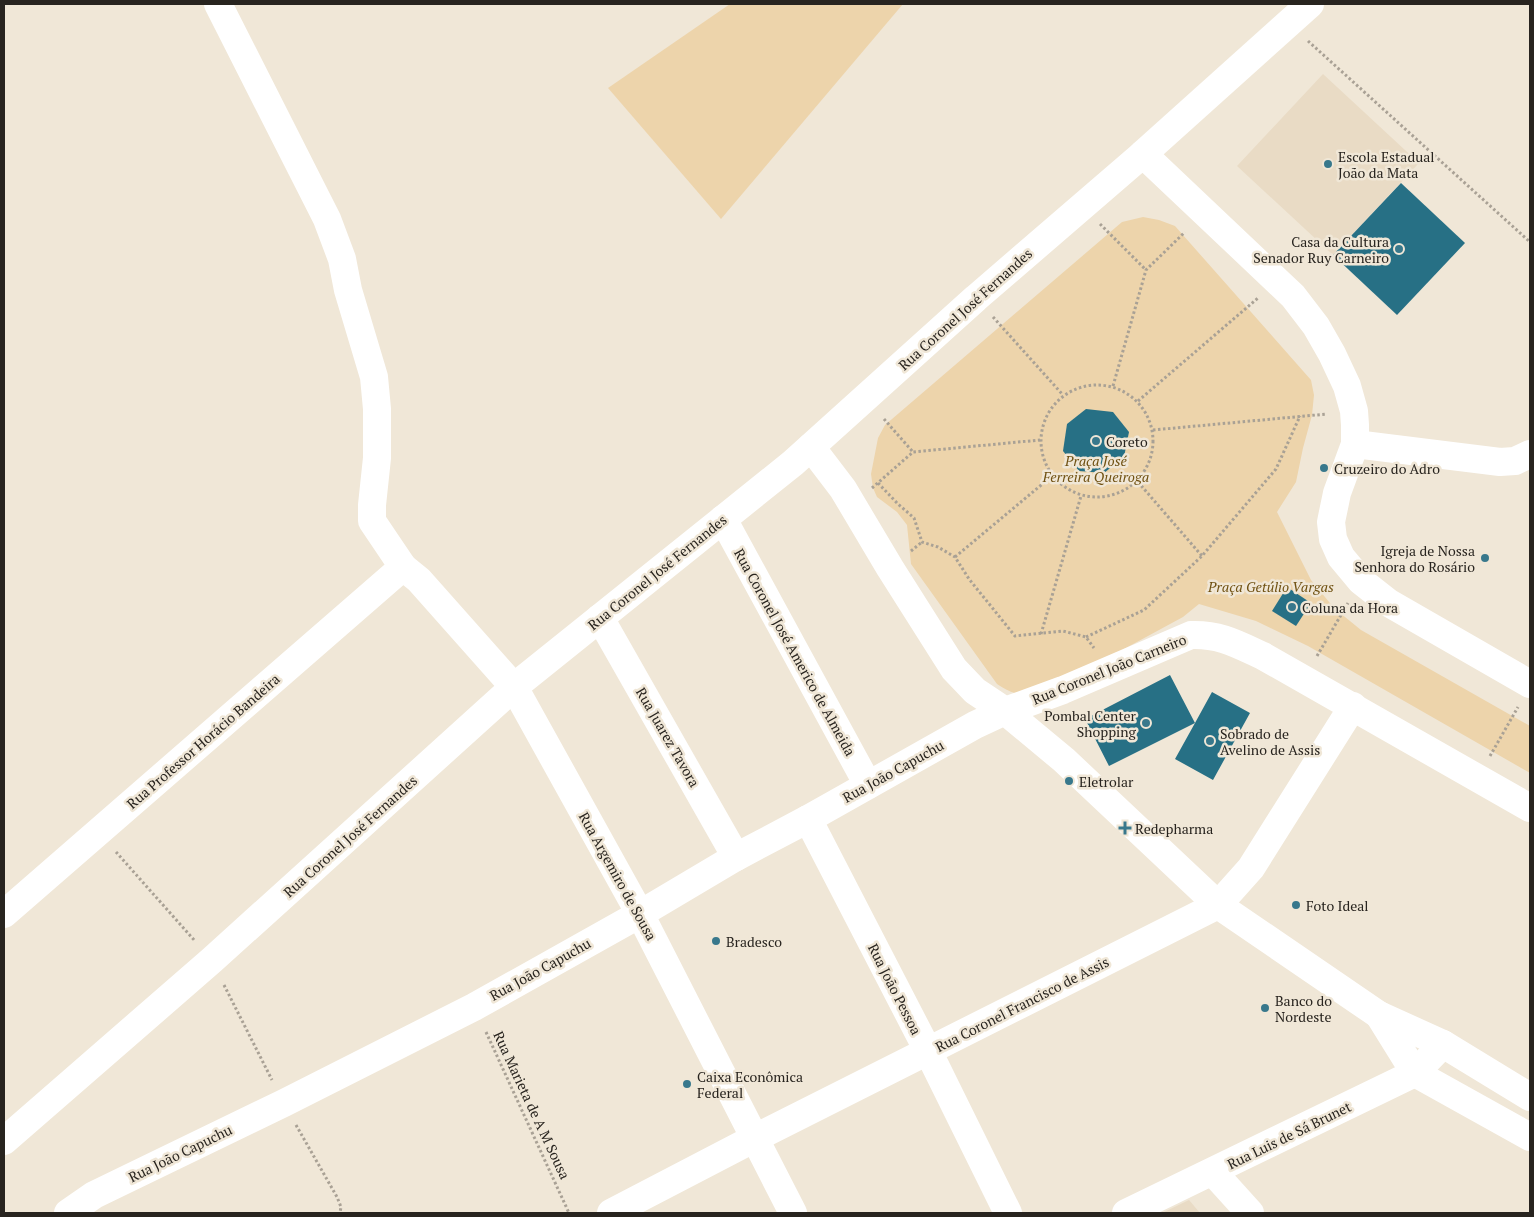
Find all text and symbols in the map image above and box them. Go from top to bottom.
place label: Escola Estadual João da Mata [1338,147,1434,182]
marker: Escola Estadual João da Mata [1322,158,1334,170]
place label: Casa da Cultura Senador Ruy Carneiro [1253,232,1389,267]
marker: Casa da Cultura Senador Ruy Carneiro [1393,243,1405,255]
street label: Rua Coronel José Fernandes [894,244,1036,374]
place label: Coreto [1106,432,1148,451]
marker: Coreto [1090,435,1102,447]
park label: Praça José Ferreira Queiroga [1042,451,1149,486]
place label: Cruzeiro do Adro [1334,459,1440,478]
marker: Cruzeiro do Adro [1318,462,1330,474]
street label: Rua Coronel José Fernandes [584,510,730,634]
place label: Igreja de Nossa Senhora do Rosário [1355,541,1475,576]
street label: Rua Coronel José Americo de Almeida [730,545,860,759]
marker: Igreja de Nossa Senhora do Rosário [1479,552,1491,564]
park label: Praça Getúlio Vargas [1207,577,1334,596]
place label: Coluna da Hora [1302,598,1398,617]
marker: Coluna da Hora [1286,601,1298,613]
street label: Rua Coronel João Carneiro [1029,629,1189,709]
street label: Rua Professor Horácio Bandeira [122,669,284,813]
street label: Rua Juarez Tavora [632,684,704,790]
place label: Pombal Center Shopping [1044,706,1137,741]
marker: Pombal Center Shopping [1140,717,1152,729]
place label: Sobrado de Avelino de Assis [1220,724,1320,759]
street label: Rua João Capuchu [839,735,947,807]
marker: Sobrado de Avelino de Assis [1204,735,1216,747]
street label: Rua Coronel José Fernandes [279,771,421,901]
place label: Eletrolar [1079,772,1134,791]
marker: Eletrolar [1063,775,1075,787]
street label: Rua Argemiro de Sousa [575,808,661,944]
place label: Redepharma [1135,819,1213,838]
marker: Redepharma [1119,822,1131,834]
place label: Foto Ideal [1306,896,1369,915]
marker: Foto Ideal [1290,899,1302,911]
place label: Bradesco [726,932,782,951]
street label: Rua João Capuchu [486,933,594,1005]
marker: Bradesco [710,935,722,947]
street label: Rua João Pessoa [864,940,926,1038]
street label: Rua Coronel Francisco de Assis [932,952,1112,1056]
place label: Banco do Nordeste [1275,991,1332,1026]
marker: Banco do Nordeste [1259,1002,1271,1014]
street label: Rua Marieta de A M Sousa [489,1028,575,1182]
place label: Caixa Econômica Federal [697,1067,803,1102]
marker: Caixa Econômica Federal [681,1078,693,1090]
street label: Rua Luis de Sá Brunet [1224,1096,1355,1173]
street label: Rua João Capuchu [125,1120,235,1186]

